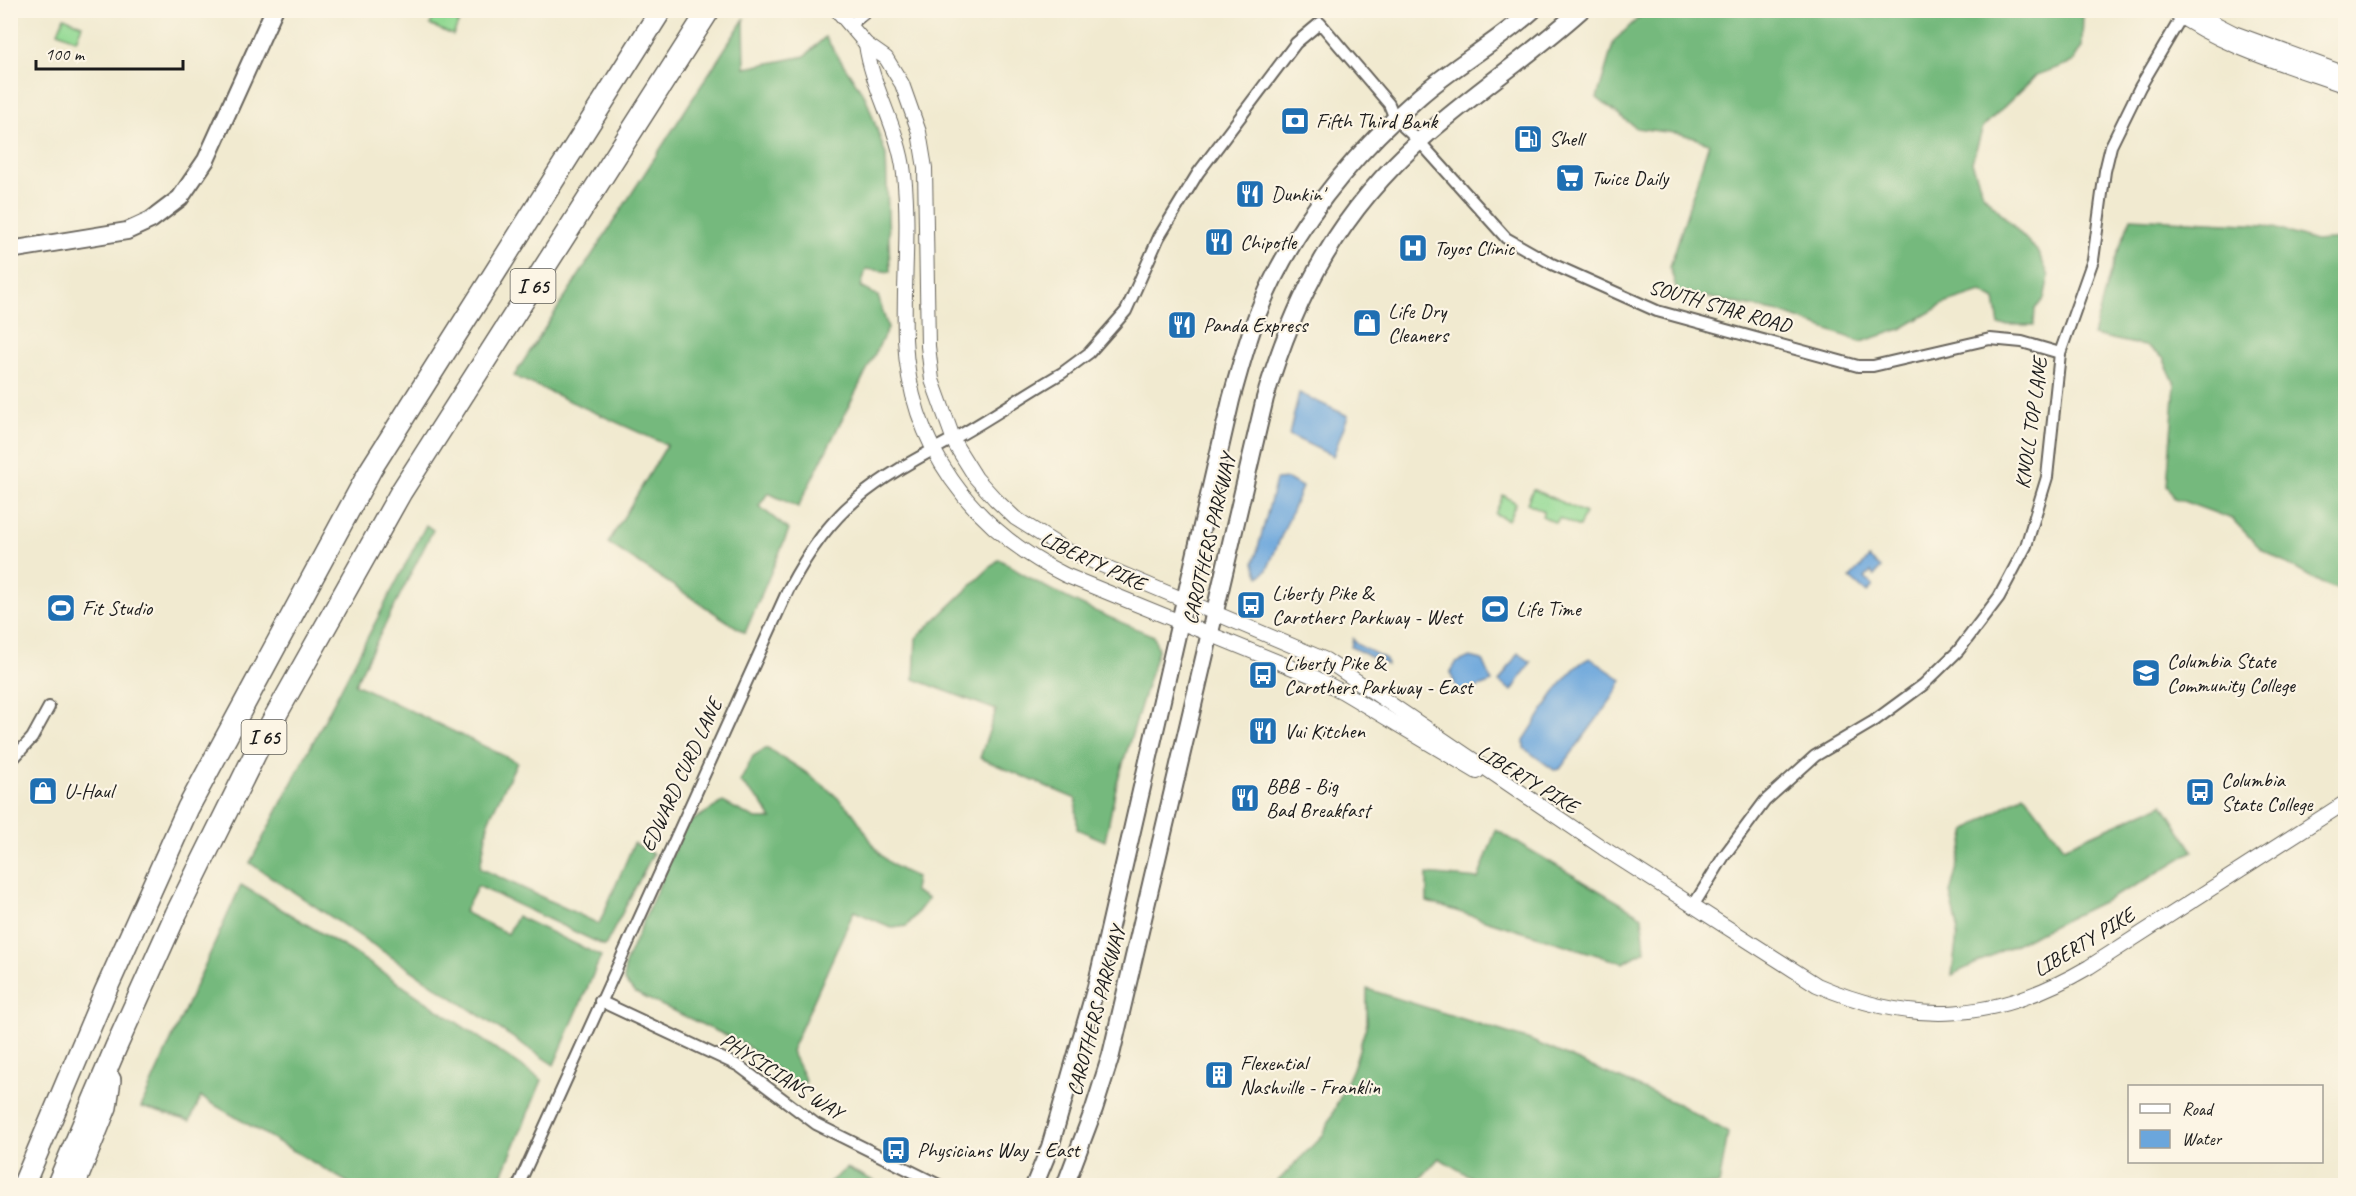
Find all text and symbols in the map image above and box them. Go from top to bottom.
scale bar [36,33,183,71]
text: 100 m [45,43,86,65]
bank icon: Fifth Third Bank [1279,105,1311,137]
place label: Fifth Third Bank [1316,108,1439,134]
fuel station icon: Shell [1512,123,1544,155]
place label: Shell [1549,126,1587,152]
supermarket icon: Twice Daily [1554,162,1586,194]
place label: Twice Daily [1591,165,1670,191]
restaurant icon: Dunkin' [1234,178,1266,210]
place label: Dunkin' [1271,181,1328,207]
restaurant icon: Chipotle [1203,226,1235,258]
place label: Chipotle [1240,229,1297,255]
hospital icon: Toyos Clinic [1397,232,1429,264]
place label: Toyos Clinic [1434,235,1516,261]
road number: I 65 [510,269,556,303]
street label: SOUTH STAR ROAD [1646,273,1796,339]
place label: Life Dry Cleaners [1388,298,1450,348]
shop icon: Life Dry Cleaners [1351,307,1383,339]
restaurant icon: Panda Express [1166,309,1198,341]
place label: Panda Express [1203,312,1309,338]
street label: KNOLL TOP LANE [2009,353,2053,490]
street label: CAROTHERS PARKWAY [1177,448,1242,627]
street label: LIBERTY PIKE [1036,525,1152,598]
place label: Liberty Pike & Carothers Parkway - West [1272,580,1464,630]
bus stop icon: Liberty Pike & Carothers Parkway - West [1235,589,1267,621]
sports icon: Fit Studio [45,592,77,624]
sports icon: Life Time [1479,593,1511,625]
place label: Fit Studio [82,595,154,621]
place label: Life Time [1516,596,1583,622]
place label: Columbia State Community College [2167,648,2296,698]
place label: Liberty Pike & Carothers Parkway - East [1284,650,1474,700]
school or university icon: Columbia State Community College [2130,657,2162,689]
bus stop icon: Liberty Pike & Carothers Parkway - East [1247,659,1279,691]
street label: EDWARD CURD LANE [634,692,729,856]
restaurant icon: Vui Kitchen [1247,715,1279,747]
place label: Vui Kitchen [1284,718,1365,744]
road number: I 65 [242,720,286,754]
street label: LIBERTY PIKE [1473,739,1586,821]
place label: Columbia State College [2221,767,2314,817]
place label: BBB - Big Bad Breakfast [1266,773,1373,823]
shop icon: U-Haul [27,775,59,807]
bus stop icon: Columbia State College [2184,776,2216,808]
place label: U-Haul [64,778,117,804]
restaurant icon: BBB - Big Bad Breakfast [1229,782,1261,814]
street label: LIBERTY PIKE [2029,900,2142,982]
street label: CAROTHERS PARKWAY [1061,920,1132,1099]
street label: PHYSICIANS WAY [716,1027,851,1127]
place label: Flexential Nashville - Franklin [1240,1050,1381,1100]
building icon: Flexential Nashville - Franklin [1203,1059,1235,1091]
legend [2128,1085,2323,1163]
text: Road [2182,1098,2215,1120]
text: Water [2182,1128,2223,1150]
bus stop icon: Physicians Way - East [880,1134,912,1166]
place label: Physicians Way - East [917,1137,1081,1163]

